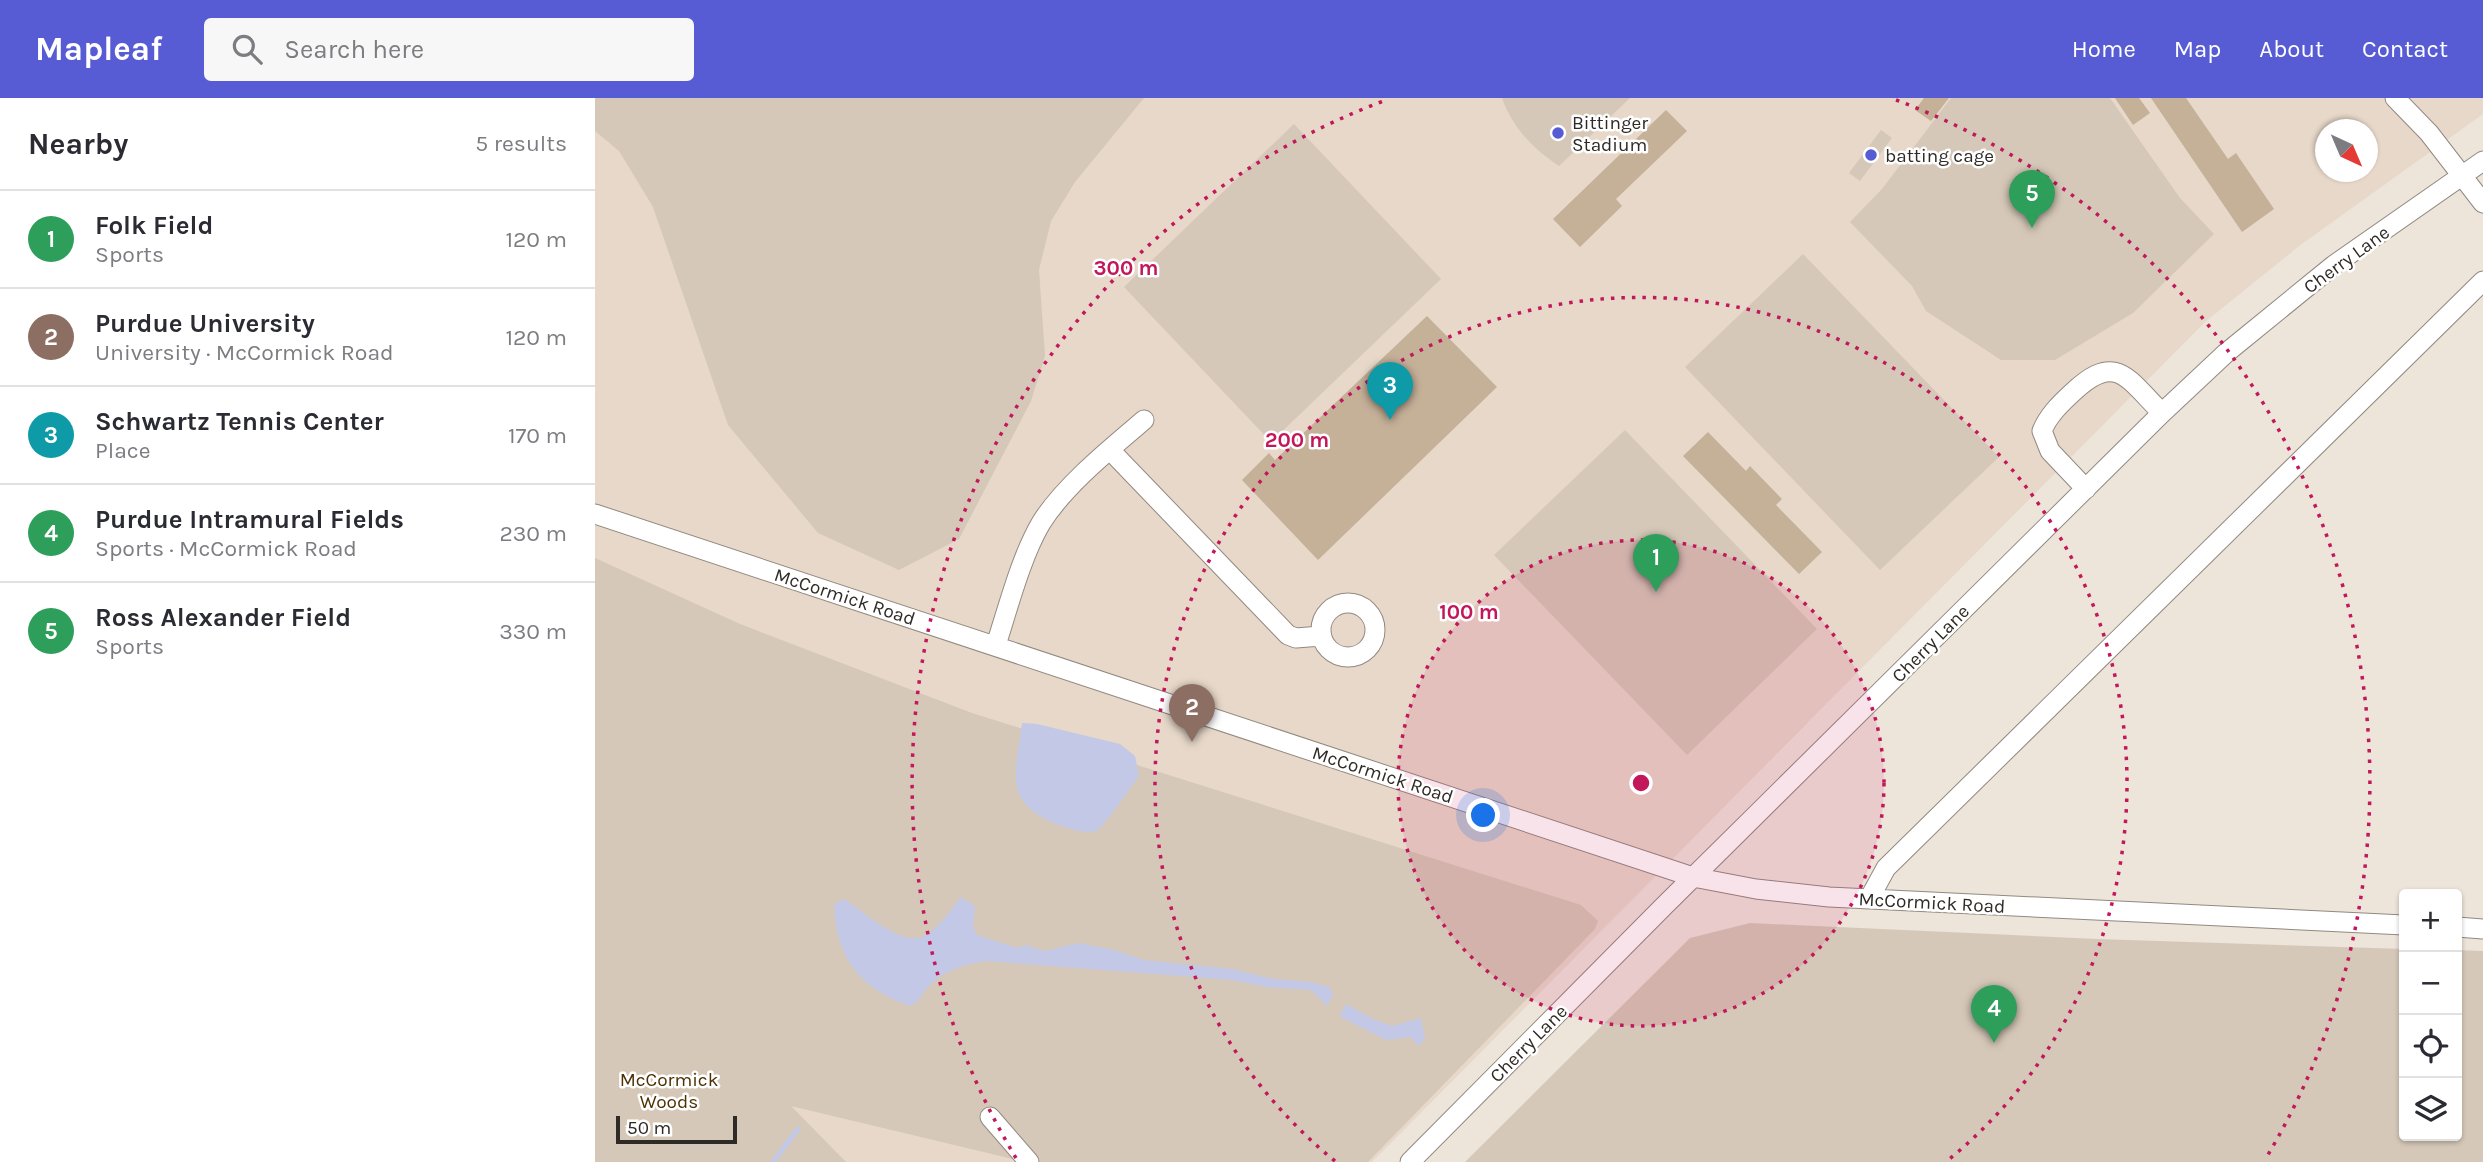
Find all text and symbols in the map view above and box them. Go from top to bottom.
search box [204,18,694,81]
text: Mapleaf [35,30,162,68]
icon: search [228,30,266,68]
text: Search here [284,34,424,65]
text: Home [2072,35,2136,63]
text: Map [2174,35,2221,63]
text: About [2259,35,2324,63]
text: Contact [2362,35,2448,63]
place label: Bittinger Stadium [1572,112,1648,156]
north arrow [2315,119,2378,182]
marker: Bittinger Stadium [1550,125,1566,141]
text: Nearby [28,126,128,162]
text: 5 results [475,130,567,157]
place label: batting cage [1885,145,1994,167]
marker: batting cage [1863,147,1879,163]
pin: 5 [2009,170,2055,228]
text: Folk Field [95,210,213,241]
street label: Cherry Lane [2299,221,2394,298]
text: 1 [47,226,55,253]
text: 120 m [505,226,567,253]
text: Sports [95,241,164,268]
text: 300 m [1094,256,1158,280]
text: Purdue University [95,308,315,339]
text: 2 [44,324,58,351]
text: 120 m [505,324,567,351]
text: University · McCormick Road [95,339,394,366]
pin: 3 [1367,362,1413,420]
text: Schwartz Tennis Center [95,406,384,437]
text: 3 [44,422,58,449]
text: 170 m [508,422,567,449]
text: 200 m [1265,428,1329,452]
text: Place [95,437,151,464]
text: Purdue Intramural Fields [95,504,404,535]
text: 4 [44,520,58,547]
text: 230 m [499,520,567,547]
pin: 1 [1633,534,1679,592]
text: Sports · McCormick Road [95,535,357,562]
street label: McCormick Road [771,564,918,630]
text: 100 m [1439,600,1499,624]
street label: Cherry Lane [1887,600,1974,687]
text: Ross Alexander Field [95,602,351,633]
text: 5 [44,618,58,645]
text: 330 m [499,618,567,645]
text: Sports [95,633,164,660]
pin: 2 [1169,684,1215,742]
street label: McCormick Road [1309,742,1456,808]
centre of rings [1629,771,1653,795]
your location [1466,798,1500,832]
street label: McCormick Road [1858,888,2006,918]
map controls [2399,889,2462,1141]
button: + [2399,889,2462,952]
button: − [2399,952,2462,1015]
pin: 4 [1971,985,2017,1043]
street label: Cherry Lane [1485,1000,1572,1087]
button: locate [2399,1015,2462,1078]
park label: McCormick Woods [620,1069,719,1113]
button: layers [2399,1078,2462,1141]
scale bar [616,1113,737,1145]
text: 50 m [627,1117,671,1139]

